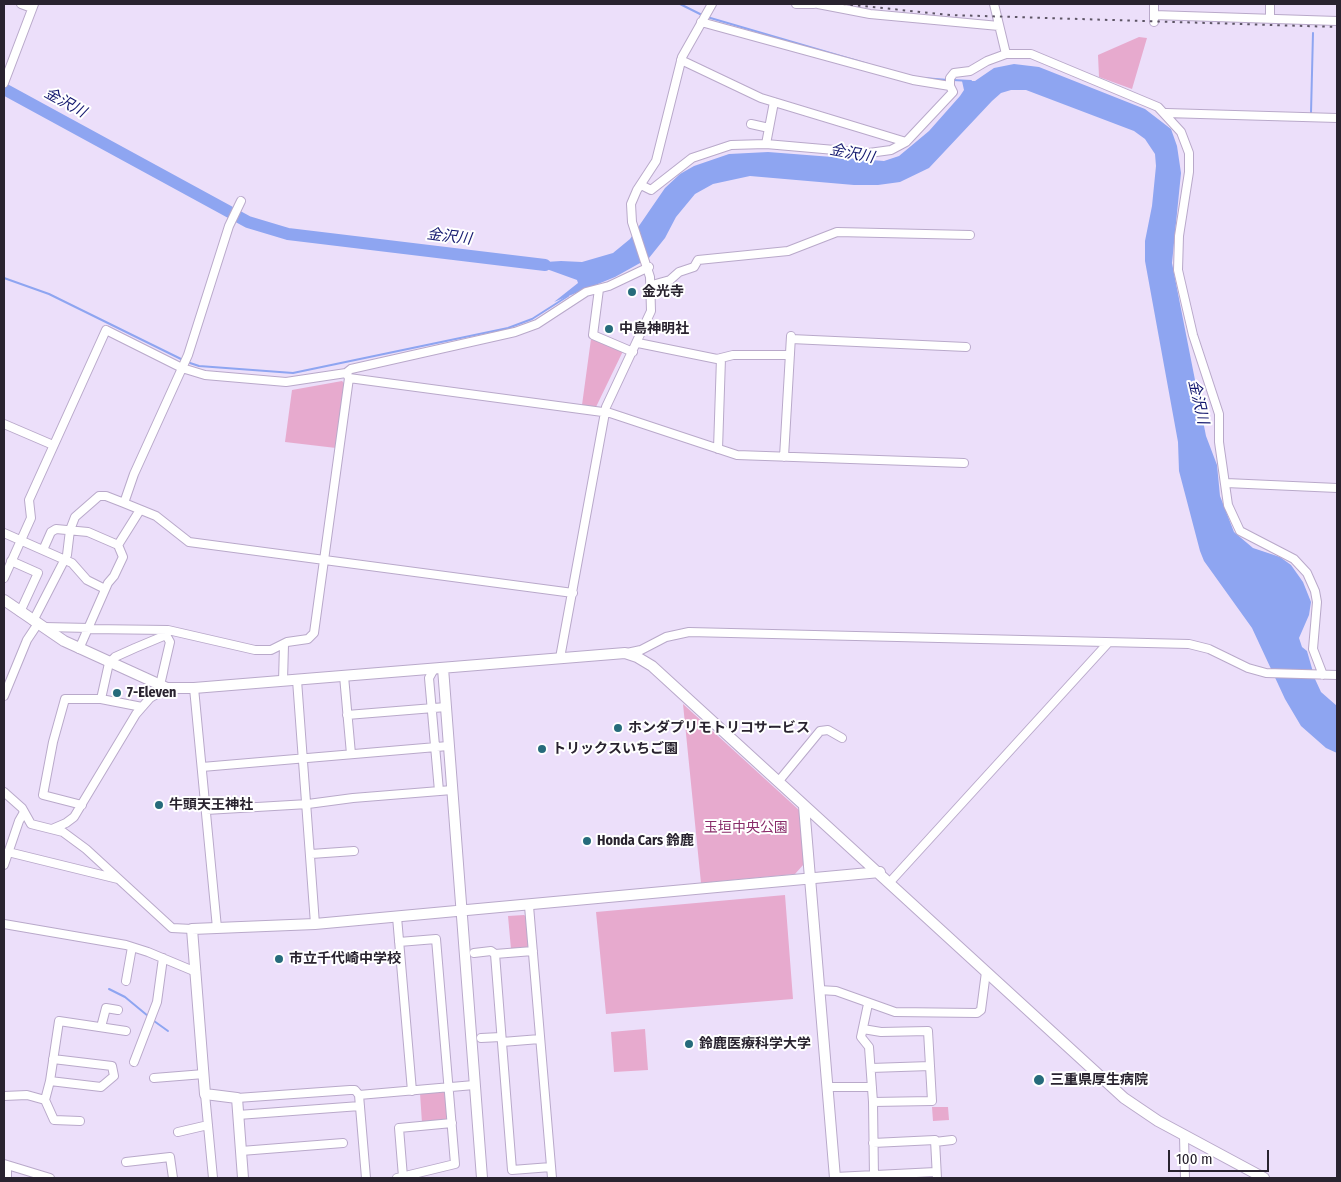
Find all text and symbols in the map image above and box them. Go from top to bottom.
water label: 金沢川 [41,84,89,122]
water label: 金沢川 [828,141,876,167]
water label: 金沢川 [426,225,472,249]
place label: 金光寺 [642,284,684,300]
marker: 金光寺 [626,286,638,298]
place label: 中島神明社 [619,321,689,337]
marker: 中島神明社 [603,323,615,335]
water label: 金沢川 [1184,378,1212,426]
place label: 7-Eleven [127,685,176,701]
marker: 7-Eleven [111,687,123,699]
place label: ホンダプリモトリコサービス [628,720,810,736]
marker: ホンダプリモトリコサービス [612,722,624,734]
place label: トリックスいちご園 [552,741,678,757]
marker: トリックスいちご園 [536,743,548,755]
place label: 牛頭天王神社 [169,797,253,813]
marker: 牛頭天王神社 [153,799,165,811]
park label: 玉垣中央公園 [704,820,788,836]
place label: Honda Cars 鈴鹿 [597,833,694,849]
marker: Honda Cars 鈴鹿 [581,835,593,847]
place label: 市立千代崎中学校 [289,951,401,967]
marker: 市立千代崎中学校 [273,953,285,965]
place label: 鈴鹿医療科学大学 [699,1036,811,1052]
marker: 鈴鹿医療科学大学 [683,1038,695,1050]
place label: 三重県厚生病院 [1050,1072,1148,1088]
marker: 三重県厚生病院 [1032,1073,1046,1087]
scale bar [1171,1140,1272,1172]
text: 100 m [1176,1150,1213,1168]

